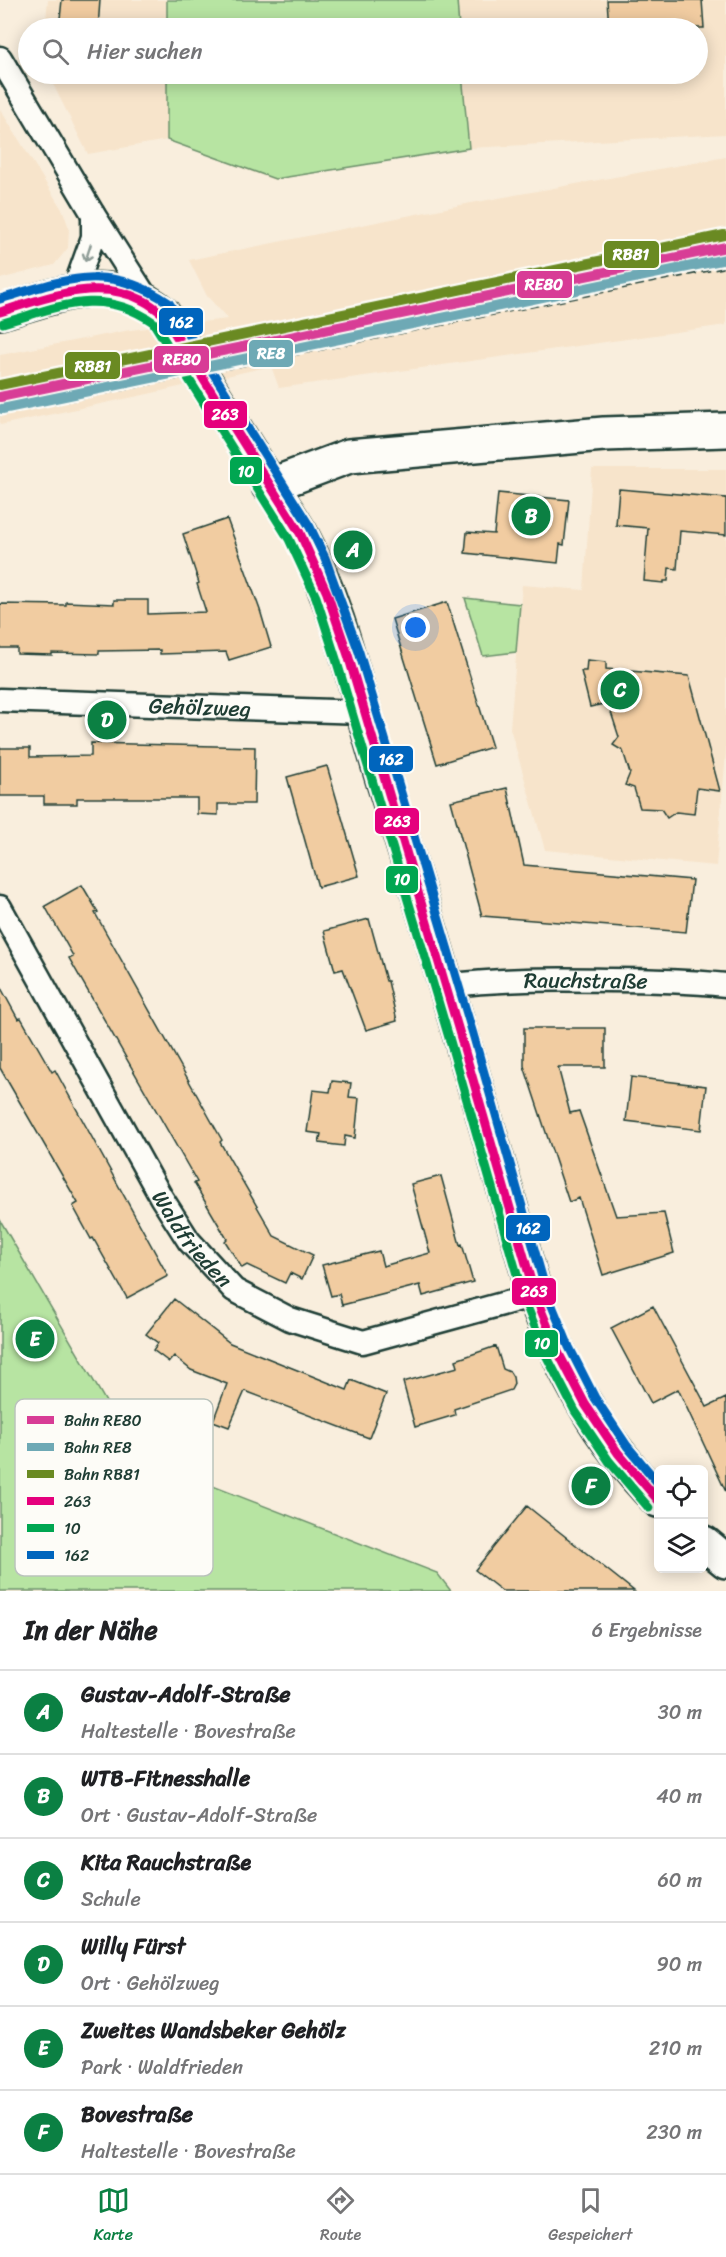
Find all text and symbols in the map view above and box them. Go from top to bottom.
search box [18,18,708,84]
text: Hier suchen [87,32,202,71]
icon: search [39,35,72,68]
line badge: RB81 [603,240,660,269]
text: RB81 [612,240,649,269]
one-way arrow [82,243,93,262]
line badge: RE80 [516,270,573,299]
text: RE80 [524,270,563,299]
line badge: 162 [158,307,204,336]
text: 162 [168,308,194,337]
line badge: RE8 [248,339,294,368]
text: RE8 [256,339,285,368]
line badge: RE80 [153,345,210,374]
text: RE80 [162,345,201,374]
line badge: RB81 [64,351,121,380]
text: RB81 [74,352,111,381]
line badge: 263 [203,400,248,429]
text: 263 [210,400,239,429]
line badge: 10 [229,456,263,485]
text: 10 [238,457,254,486]
pin: B [512,494,550,538]
pin: A [334,528,372,572]
your location [401,613,430,642]
pin: C [600,668,640,712]
street label: Gehölzweg [148,685,252,728]
pin: D [88,698,126,742]
line badge: 162 [368,745,414,773]
text: 162 [378,745,404,774]
line badge: 263 [374,807,420,835]
text: 263 [382,807,411,836]
line badge: 10 [385,865,419,894]
text: 10 [394,865,410,894]
street label: Rauchstraße [523,960,648,1000]
street label: Waldfrieden [141,1182,243,1297]
line badge: 162 [505,1214,551,1242]
text: 162 [515,1214,541,1243]
line badge: 263 [511,1277,557,1306]
text: 263 [519,1277,548,1306]
pin: E [15,1316,54,1362]
line badge: 10 [524,1329,559,1358]
text: 10 [534,1329,550,1358]
legend [15,1399,213,1576]
text: Bahn RE80 [64,1406,142,1435]
text: Bahn RE8 [64,1433,132,1462]
text: Bahn RB81 [64,1460,140,1489]
pin: F [572,1464,610,1508]
map controls [654,1465,708,1573]
button: locate [654,1465,708,1519]
text: 263 [64,1487,91,1516]
text: 10 [64,1514,81,1543]
button: layers [654,1519,708,1573]
text: 162 [64,1541,89,1570]
text: In der Nähe [24,1607,158,1653]
text: 6 Ergebnisse [592,1613,702,1648]
text: Gustav-Adolf-Straße [81,1675,291,1714]
text: A [37,1695,50,1730]
text: 30 m [658,1695,702,1730]
text: Haltestelle · Bovestraße [81,1714,296,1749]
text: WTB-Fitnesshalle [81,1759,250,1798]
text: B [37,1779,50,1814]
text: 40 m [656,1779,702,1814]
text: Ort · Gustav-Adolf-Straße [81,1798,317,1833]
text: Kita Rauchstraße [81,1843,251,1882]
text: C [37,1863,50,1898]
text: 60 m [657,1863,702,1898]
text: Schule [81,1882,141,1917]
text: Willy Fürst [81,1927,185,1966]
text: D [38,1947,49,1982]
text: 90 m [657,1947,702,1982]
text: Ort · Gehölzweg [81,1966,219,2001]
text: Zweites Wandsbeker Gehölz [81,2011,346,2050]
text: E [38,2031,49,2066]
text: 210 m [649,2031,702,2066]
text: Park · Waldfrieden [81,2050,243,2085]
text: Bovestraße [81,2095,193,2134]
text: F [38,2115,49,2150]
text: 230 m [646,2115,702,2150]
text: Haltestelle · Bovestraße [81,2134,296,2169]
tab: Karte [94,2184,133,2249]
tab: Route [320,2184,361,2249]
tab: Gespeichert [548,2184,632,2249]

